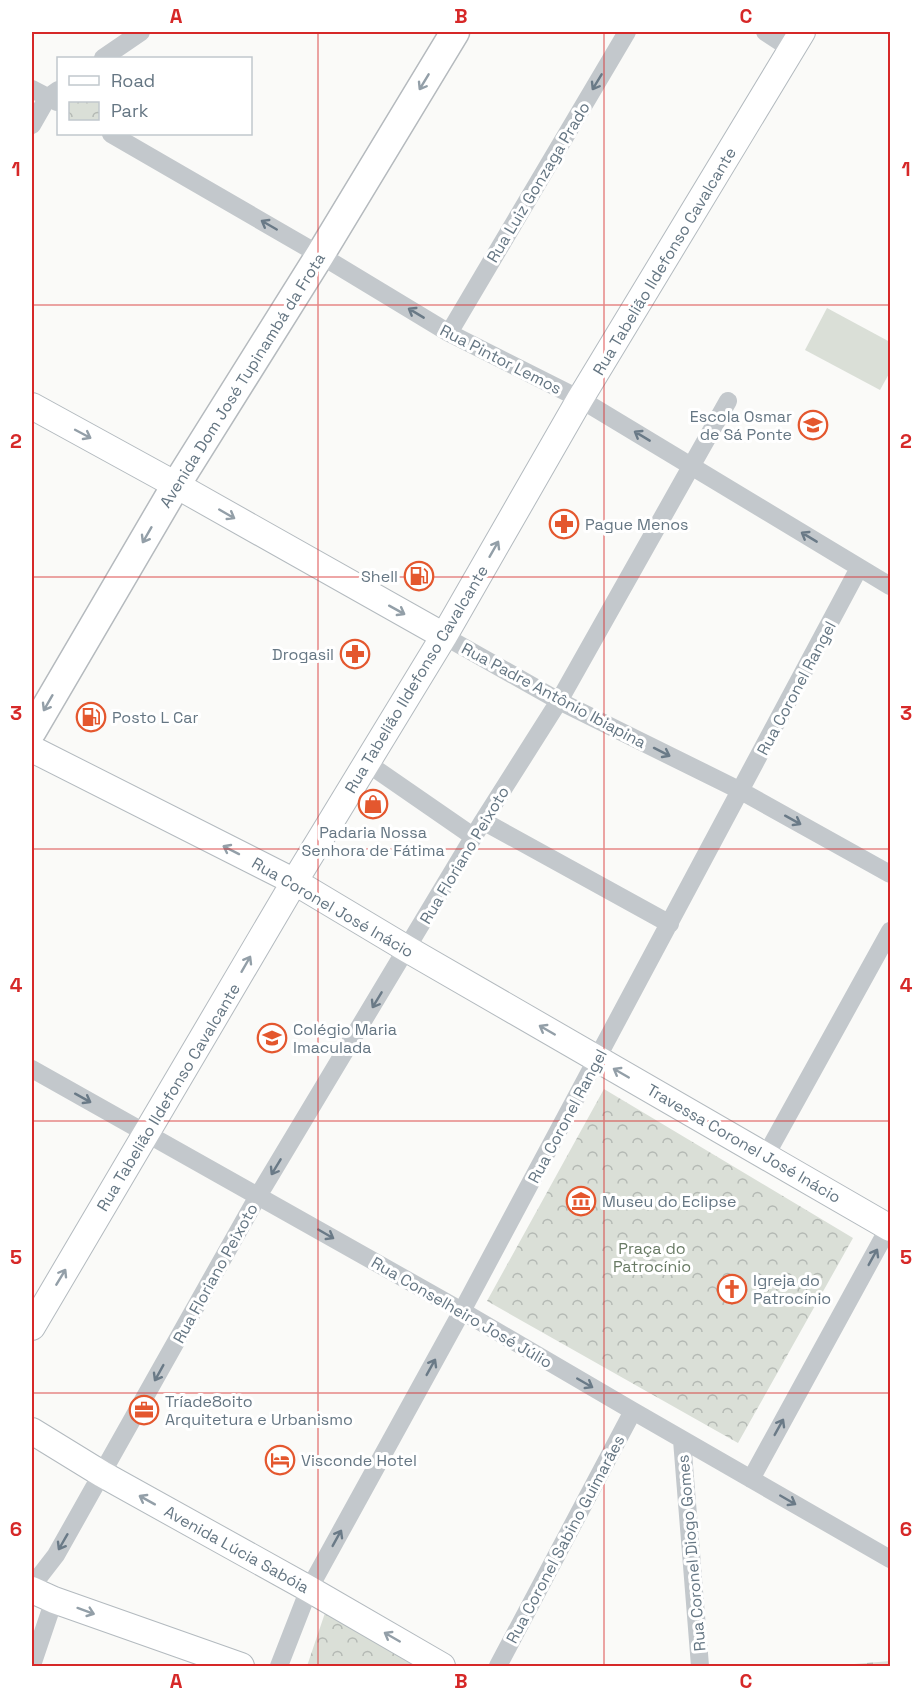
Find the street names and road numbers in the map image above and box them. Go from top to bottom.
street label: Rua Luiz Gonzaga Prado [482,98,595,266]
street label: Rua Tabelião Ildefonso Cavalcante [588,143,741,379]
street label: Avenida Dom José Tupinambá da Frota [155,249,330,512]
street label: Rua Pintor Lemos [436,320,565,399]
street label: Rua Tabelião Ildefonso Cavalcante [340,561,493,797]
street label: Rua Coronel Rangel [752,617,841,759]
street label: Rua Padre Antônio Ibiapina [458,638,650,753]
street label: Rua Floriano Peixoto [415,783,514,928]
street label: Rua Coronel José Inácio [248,852,417,962]
street label: Rua Tabelião Ildefonso Cavalcante [92,979,245,1215]
street label: Rua Coronel Rangel [523,1045,612,1187]
street label: Travessa Coronel José Inácio [643,1079,845,1208]
street label: Rua Floriano Peixoto [168,1200,263,1347]
street label: Rua Conselheiro José Júlio [367,1252,556,1373]
street label: Rua Coronel Sabino Guimarães [501,1431,629,1647]
street label: Rua Coronel Diogo Gomes [672,1454,711,1652]
street label: Avenida Lúcia Sabóia [161,1501,313,1598]

